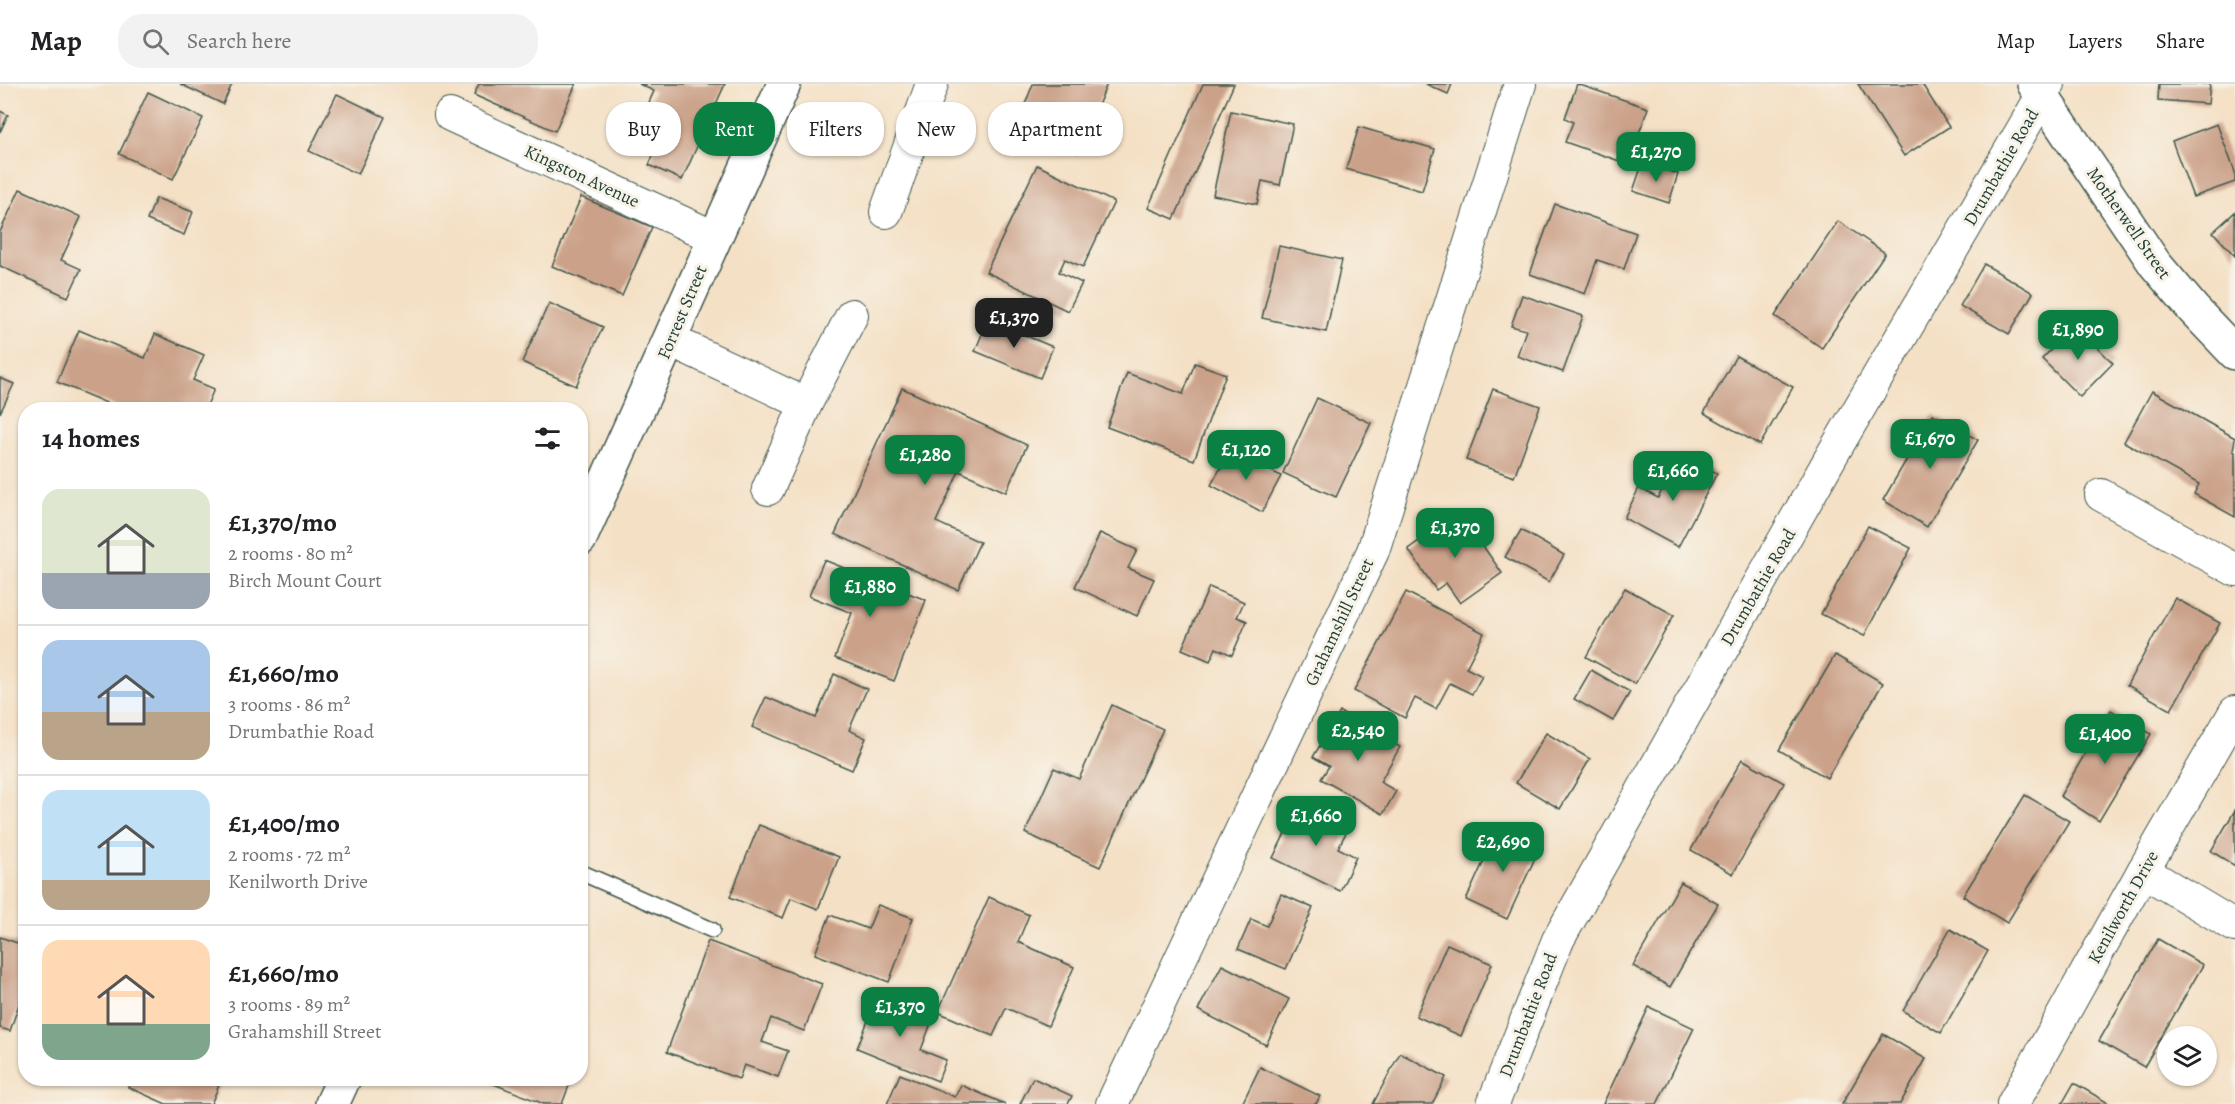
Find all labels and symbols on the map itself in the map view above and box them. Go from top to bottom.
street label: Drumbathie Road [1958,104,2044,230]
pin: £1,270 [1607,132,1705,183]
street label: Kingston Avenue [521,139,643,213]
street label: Motherwell Street [2081,162,2177,284]
street label: Forrest Street [651,261,713,363]
pin: £1,370 [965,298,1063,349]
pin: £1,890 [2029,310,2127,361]
pin: £1,670 [1881,419,1979,470]
pin: £1,120 [1197,430,1295,481]
pin: £1,280 [876,435,974,486]
pin: £1,660 [1624,451,1722,502]
pin: £1,370 [1406,508,1504,559]
street label: Drumbathie Road [1715,524,1801,650]
street label: Grahamshill Street [1299,554,1379,690]
pin: £1,880 [821,567,919,618]
pin: £2,540 [1309,711,1407,762]
pin: £1,400 [2056,714,2154,765]
pin: £1,660 [1267,796,1365,847]
pin: £2,690 [1454,822,1552,873]
street label: Kenilworth Drive [2082,846,2164,968]
street label: Drumbathie Road [1493,949,1563,1081]
pin: £1,370 [851,987,949,1038]

